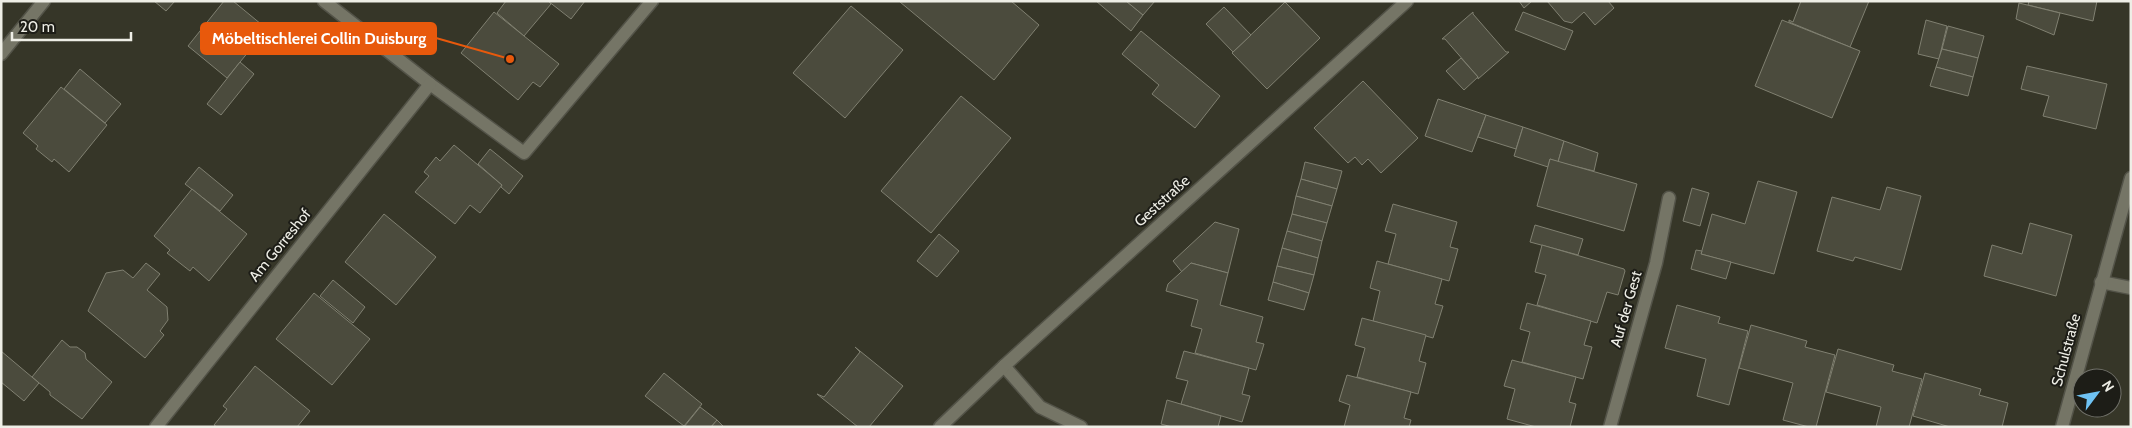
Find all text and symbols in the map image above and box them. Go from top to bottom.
scale bar [12,10,131,42]
text: 20 m [20,18,55,36]
callout: Möbeltischlerei Collin Duisburg [201,23,436,54]
text: Möbeltischlerei Collin Duisburg [212,29,426,48]
street label: Geststraße [1131,171,1194,231]
street label: Am Gorreshof [245,205,315,285]
street label: Auf der Gest [1607,269,1645,349]
street label: Schulstraße [2048,311,2084,388]
north arrow [2072,368,2122,418]
text: N [2098,377,2118,395]

